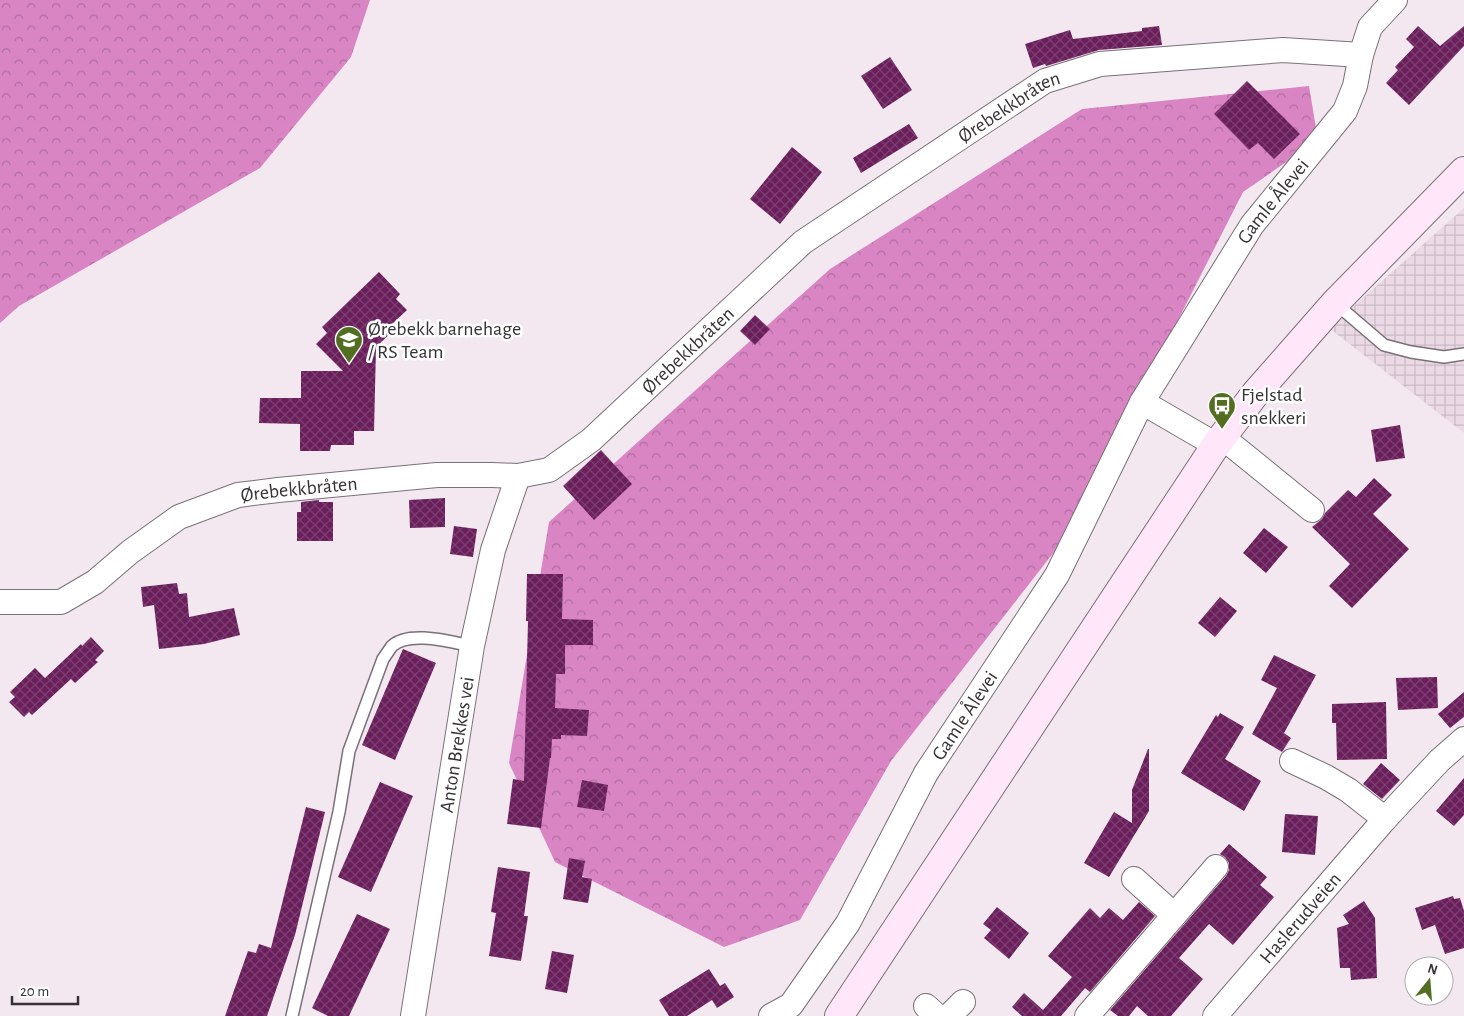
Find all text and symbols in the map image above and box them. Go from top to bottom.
street label: Ørebekkbråten [955,68,1063,147]
street label: Gamle Ålevei [1234,155,1313,247]
street label: Ørebekkbråten [638,303,738,398]
place label: Ørebekk barnehage / RS Team [368,319,521,362]
school or university icon: Ørebekk barnehage / RS Team [334,325,364,364]
place label: Fjelstad snekkeri [1241,385,1306,428]
bus stop icon: Fjelstad snekkeri [1207,391,1237,430]
street label: Ørebekkbråten [239,474,358,506]
street label: Gamle Ålevei [928,668,1002,764]
street label: Anton Brekkes vei [437,675,478,814]
street label: Haslerudveien [1256,869,1345,968]
north arrow [1404,956,1454,1006]
text: N [1426,961,1439,978]
scale bar [12,974,79,1006]
text: 20 m [20,984,49,999]

